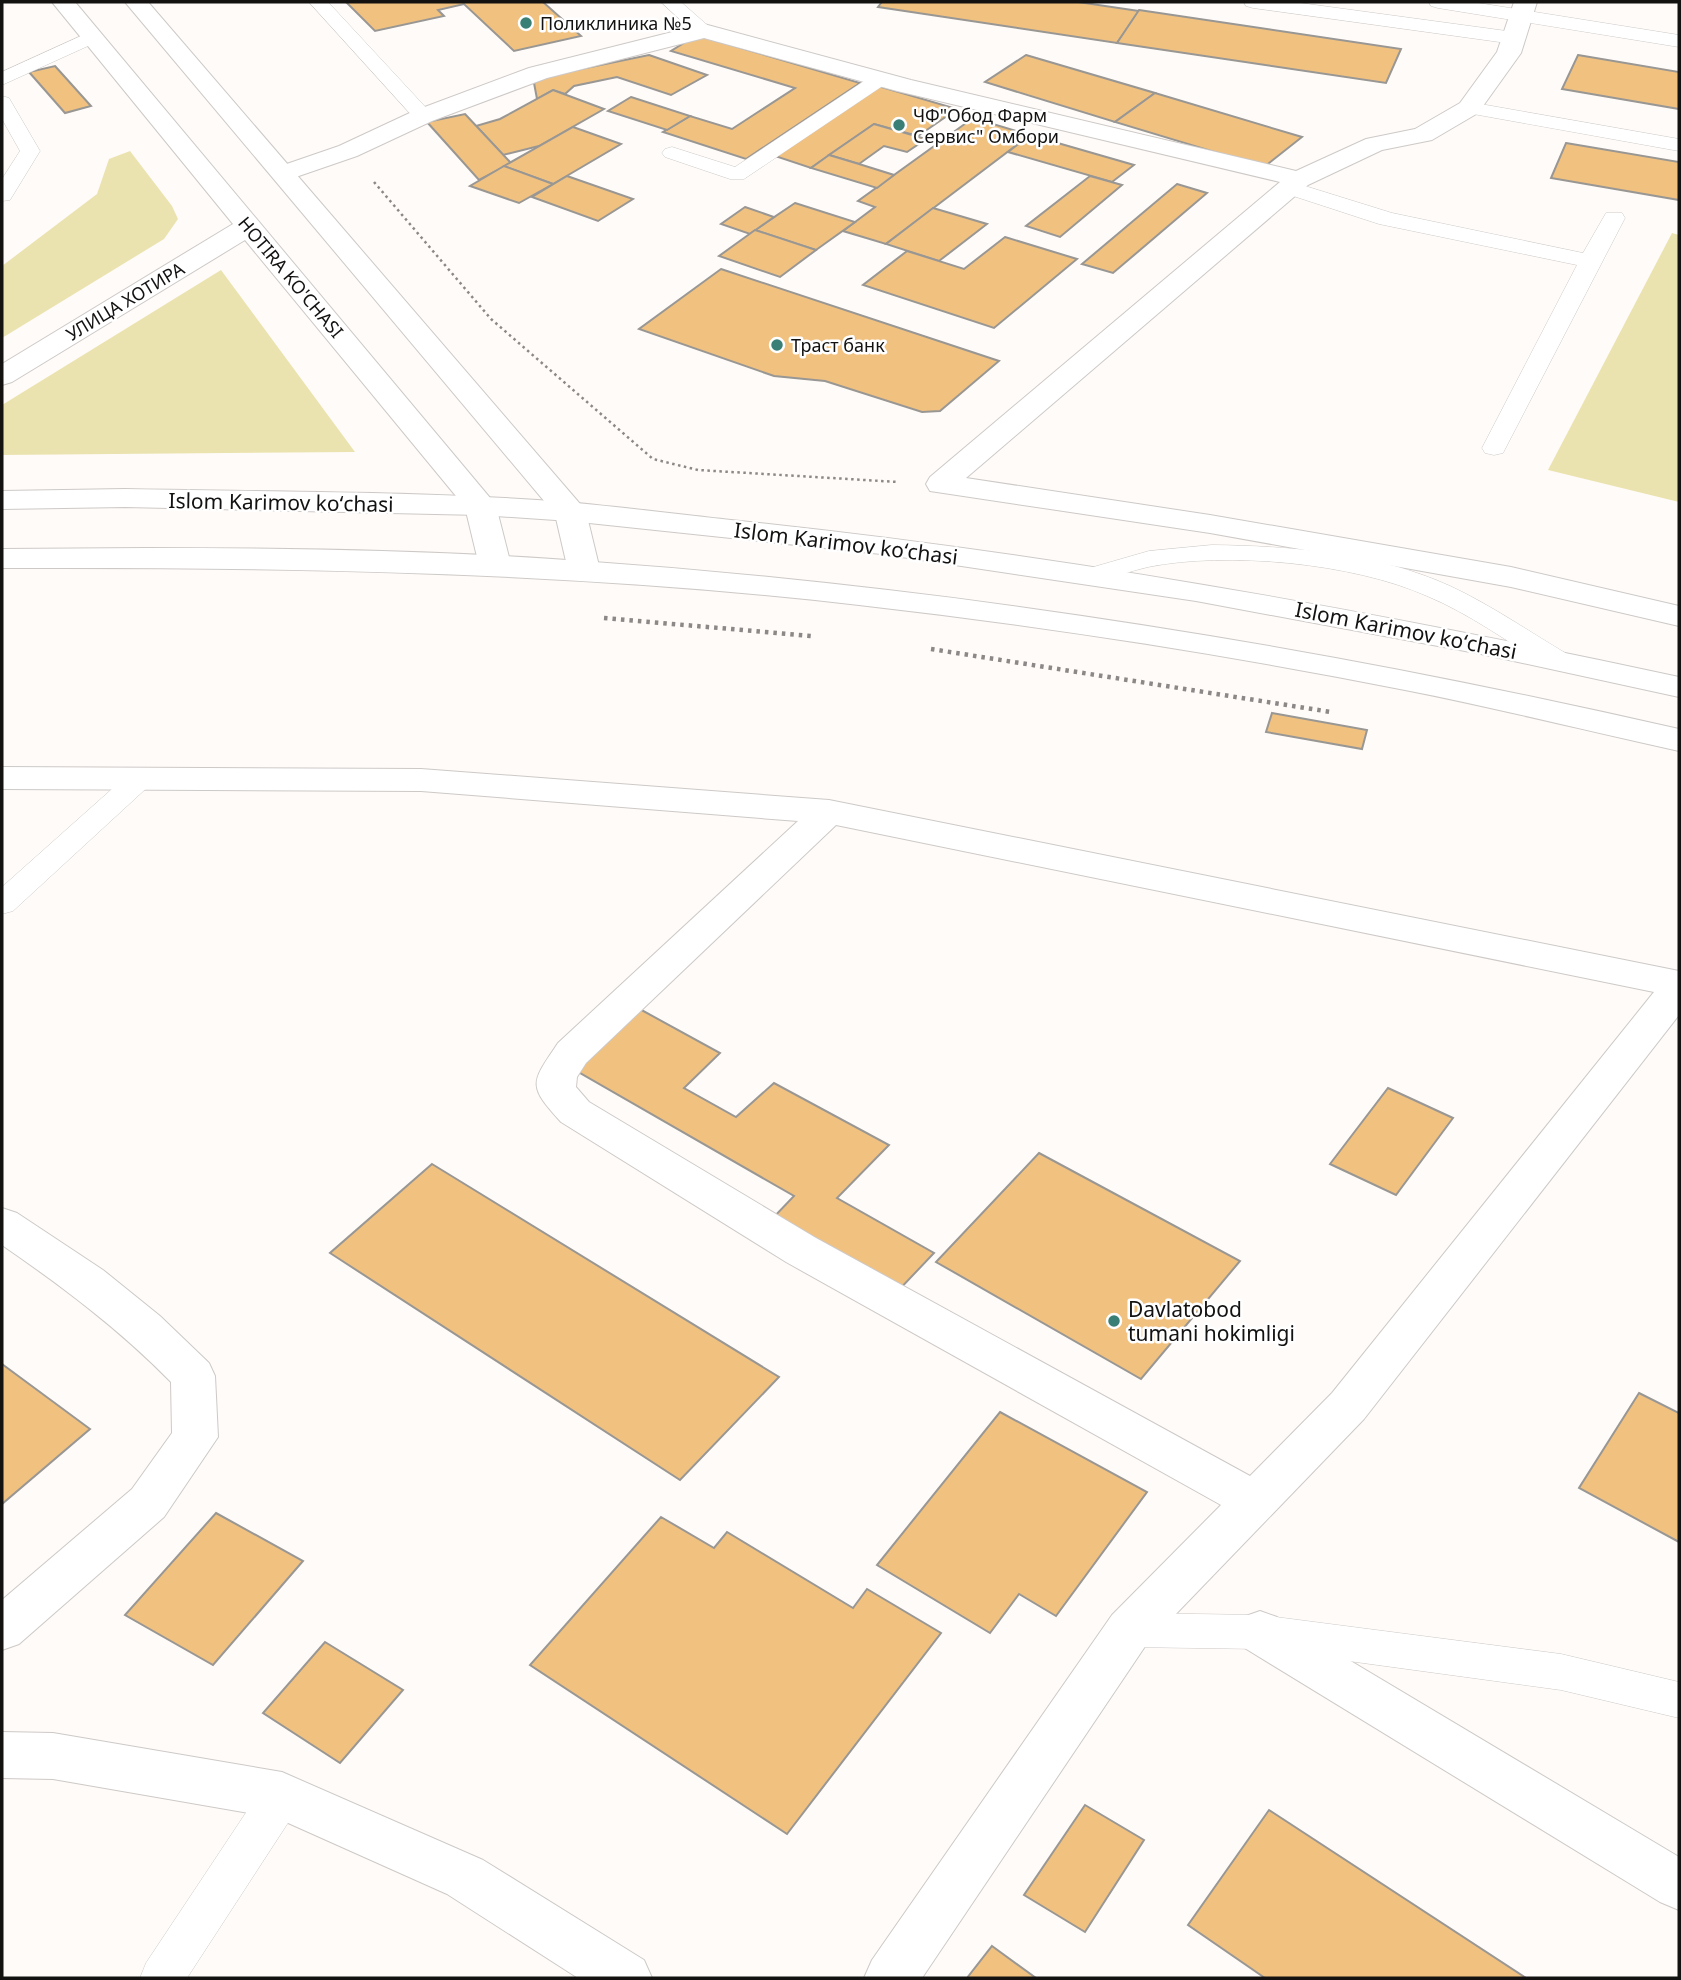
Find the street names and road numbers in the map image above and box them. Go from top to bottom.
street label: HOTIRA KO'CHASI [233,211,349,343]
street label: УЛИЦА ХОТИРА [61,256,189,346]
street label: Islom Karimov koʻchasi [168,486,394,518]
street label: Islom Karimov koʻchasi [733,515,959,571]
street label: Islom Karimov koʻchasi [1293,595,1519,665]

